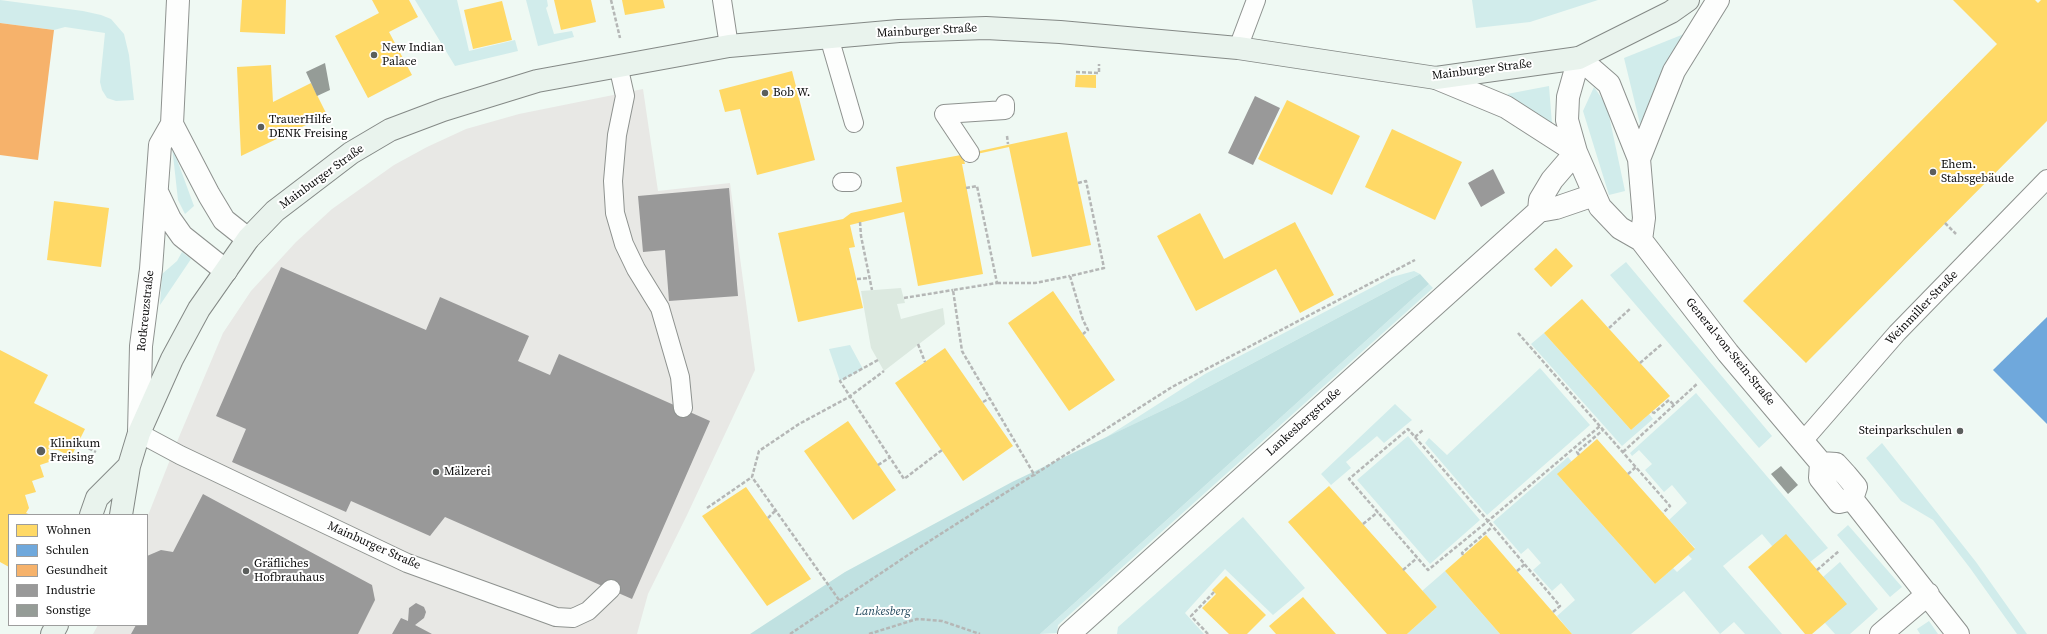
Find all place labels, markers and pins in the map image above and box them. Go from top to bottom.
place label: New Indian Palace [382,41,444,69]
marker: New Indian Palace [369,50,379,60]
place label: Bob W. [773,86,810,100]
marker: Bob W. [760,88,770,98]
place label: TrauerHilfe DENK Freising [269,113,348,141]
marker: TrauerHilfe DENK Freising [256,122,266,132]
place label: Ehem. Stabsgebäude [1941,158,2014,186]
marker: Ehem. Stabsgebäude [1928,167,1938,177]
place label: Steinparkschulen [1859,424,1952,438]
marker: Steinparkschulen [1955,426,1965,436]
place label: Klinikum Freising [50,437,100,465]
marker: Klinikum Freising [35,445,47,457]
place label: Mälzerei [444,465,491,479]
marker: Mälzerei [431,467,441,477]
place label: Gräfliches Hofbrauhaus [254,557,324,585]
marker: Gräfliches Hofbrauhaus [241,566,251,576]

